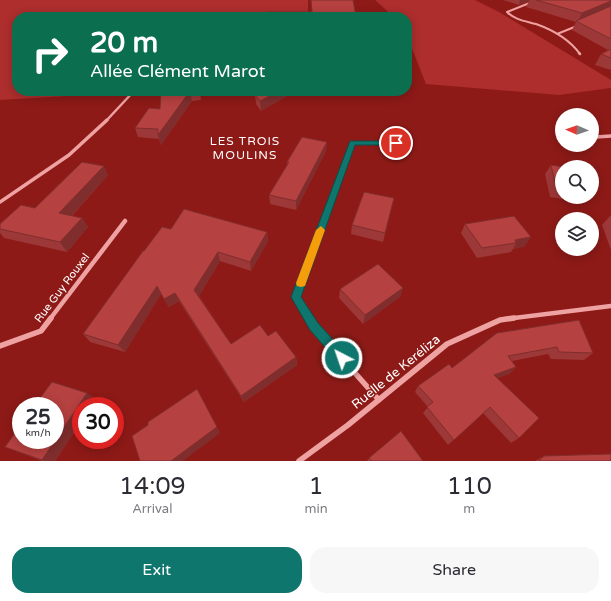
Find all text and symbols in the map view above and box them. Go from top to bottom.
text: 20 m [90,26,158,60]
icon: right [24,28,76,80]
text: Allée Clément Marot [90,60,265,82]
north arrow [555,108,599,152]
map controls [555,108,599,256]
pin [379,126,413,160]
icon: arrive [385,132,407,154]
district label: LES TROIS MOULINS [210,134,280,162]
button: search [555,160,599,204]
button: layers [555,212,599,256]
street label: Rue Guy Rouxel [32,251,92,325]
street label: Ruelle de Keréliza [349,331,443,413]
position arrow [321,337,363,379]
speed limit sign: 30 [72,397,124,449]
text: 25 [25,406,51,430]
text: km/h [25,427,51,439]
text: 14:09 [119,472,186,501]
text: 1 [309,472,324,501]
text: 110 [447,472,492,501]
text: Arrival [132,501,172,517]
text: min [305,501,328,517]
text: m [463,501,475,517]
button: Exit [12,547,302,593]
button: Share [310,547,599,593]

